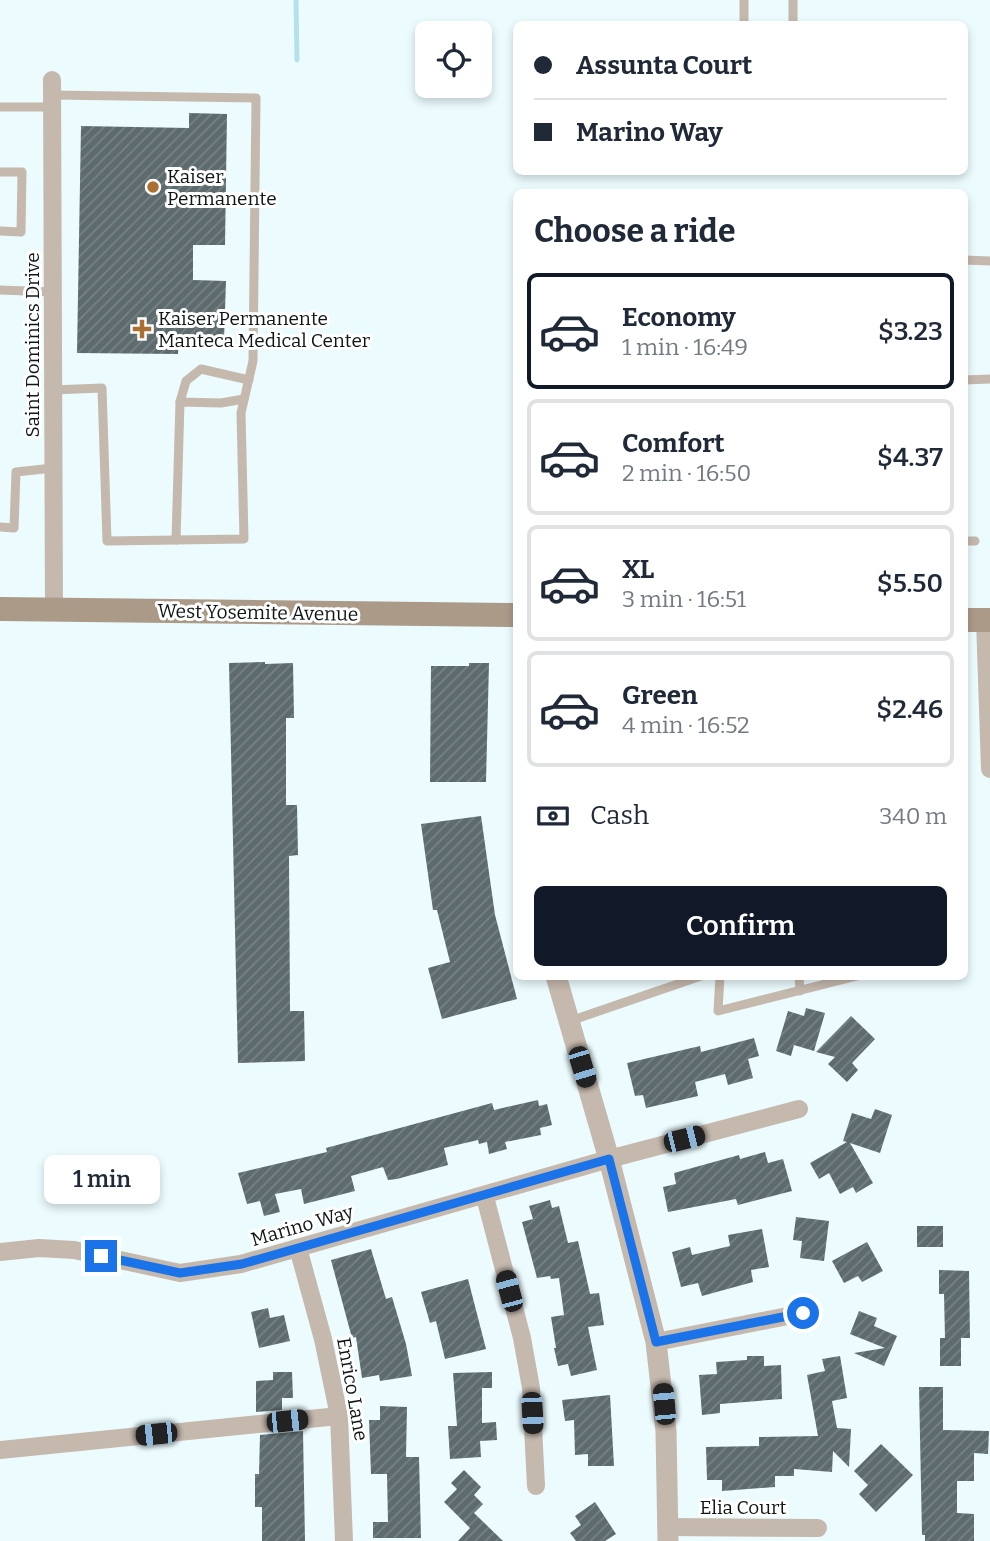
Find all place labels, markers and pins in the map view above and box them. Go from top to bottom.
place label: Kaiser Permanente [167,165,277,210]
marker: Kaiser Permanente [145,179,161,195]
place label: Kaiser Permanente Manteca Medical Center [158,307,371,352]
marker: Kaiser Permanente Manteca Medical Center [132,319,152,339]

